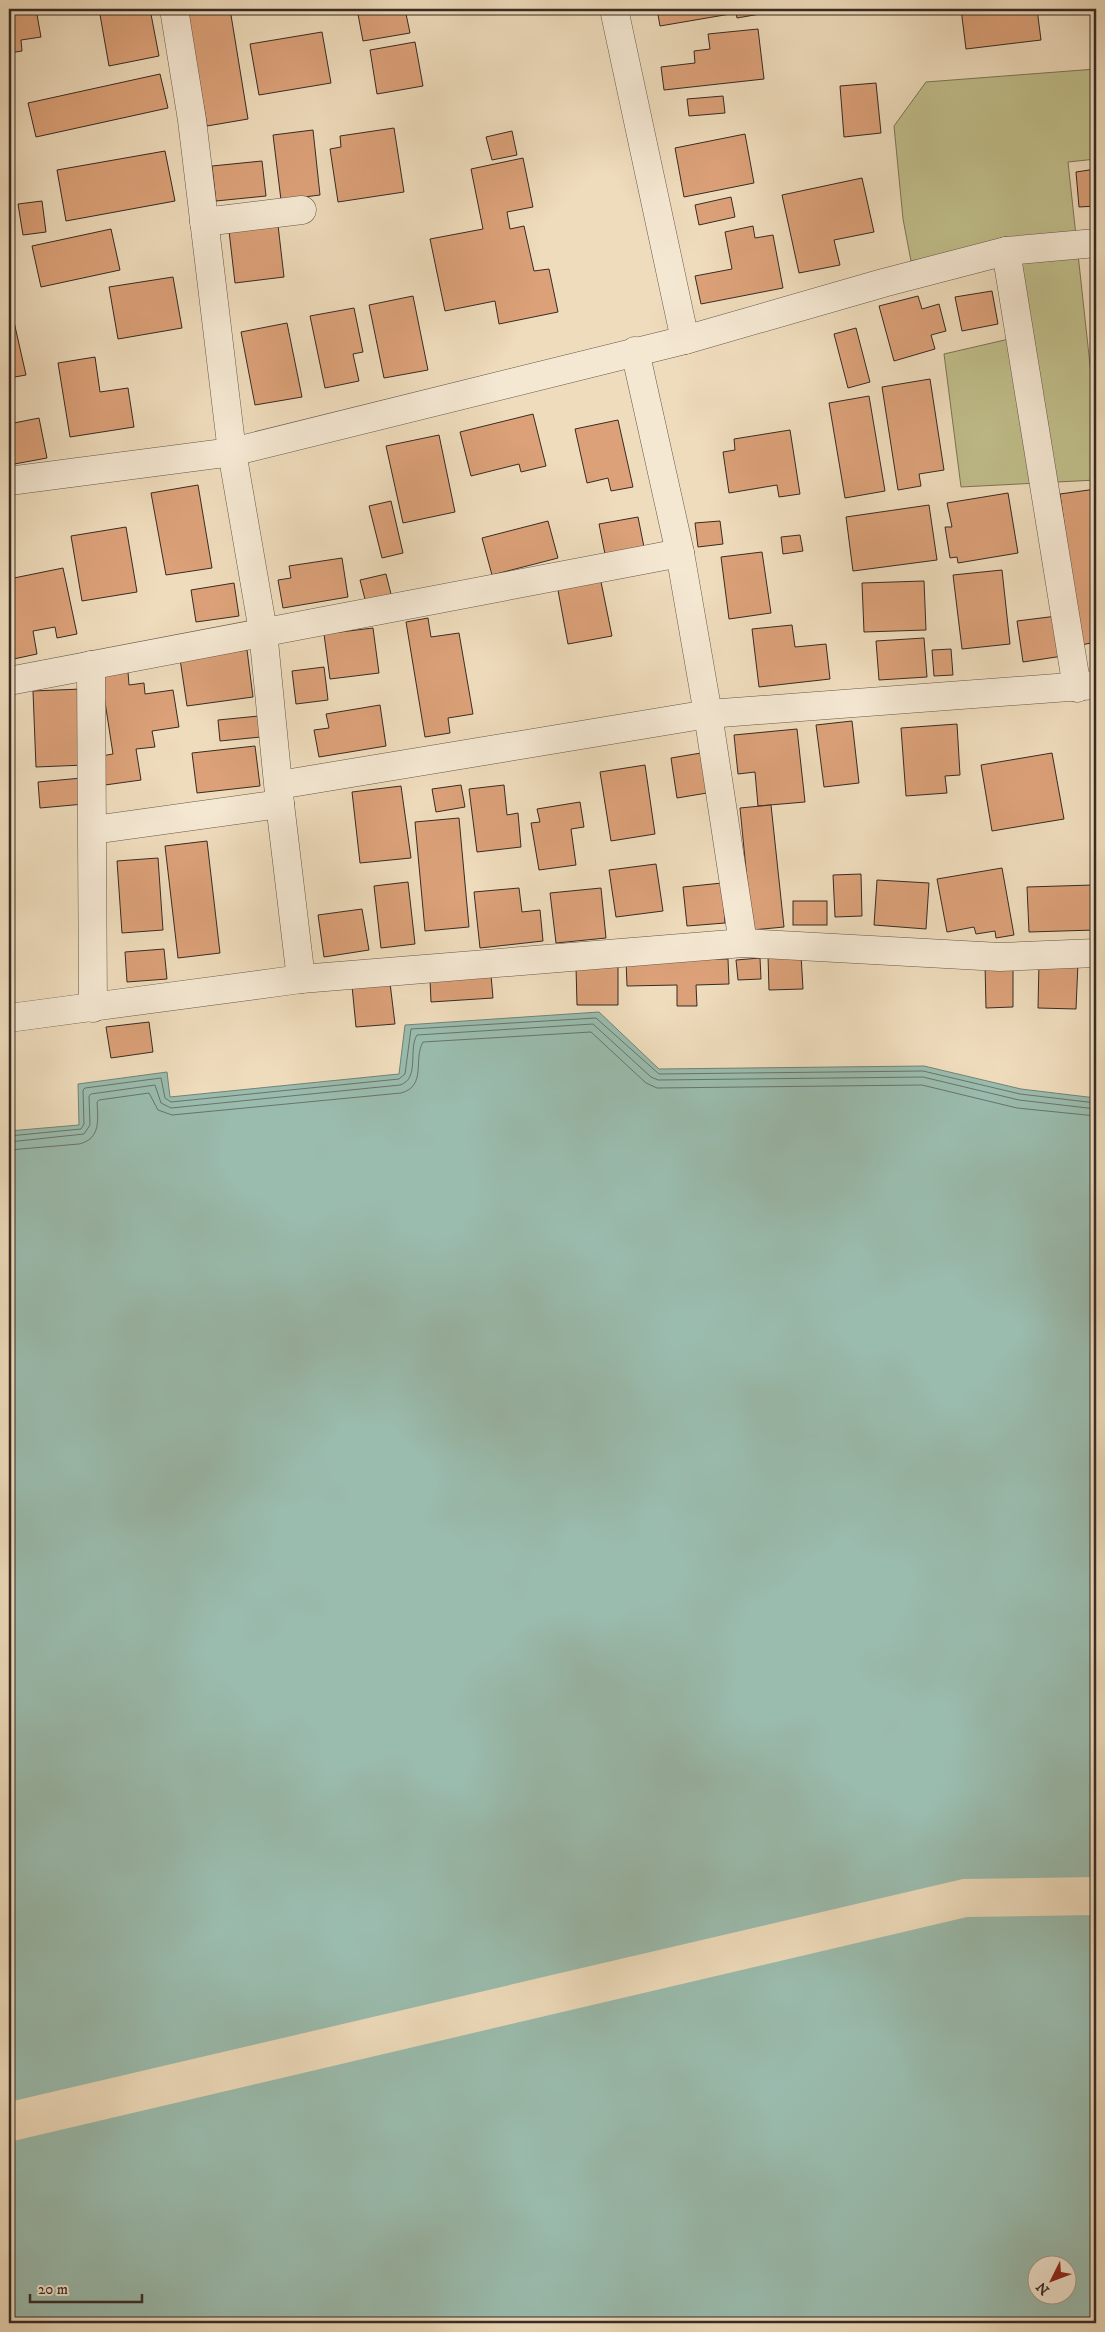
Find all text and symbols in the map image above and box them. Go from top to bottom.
north arrow [1028,2254,1078,2304]
scale bar [30,2272,142,2304]
text: N [1032,2277,1054,2298]
text: 20 m [38,2280,68,2299]

